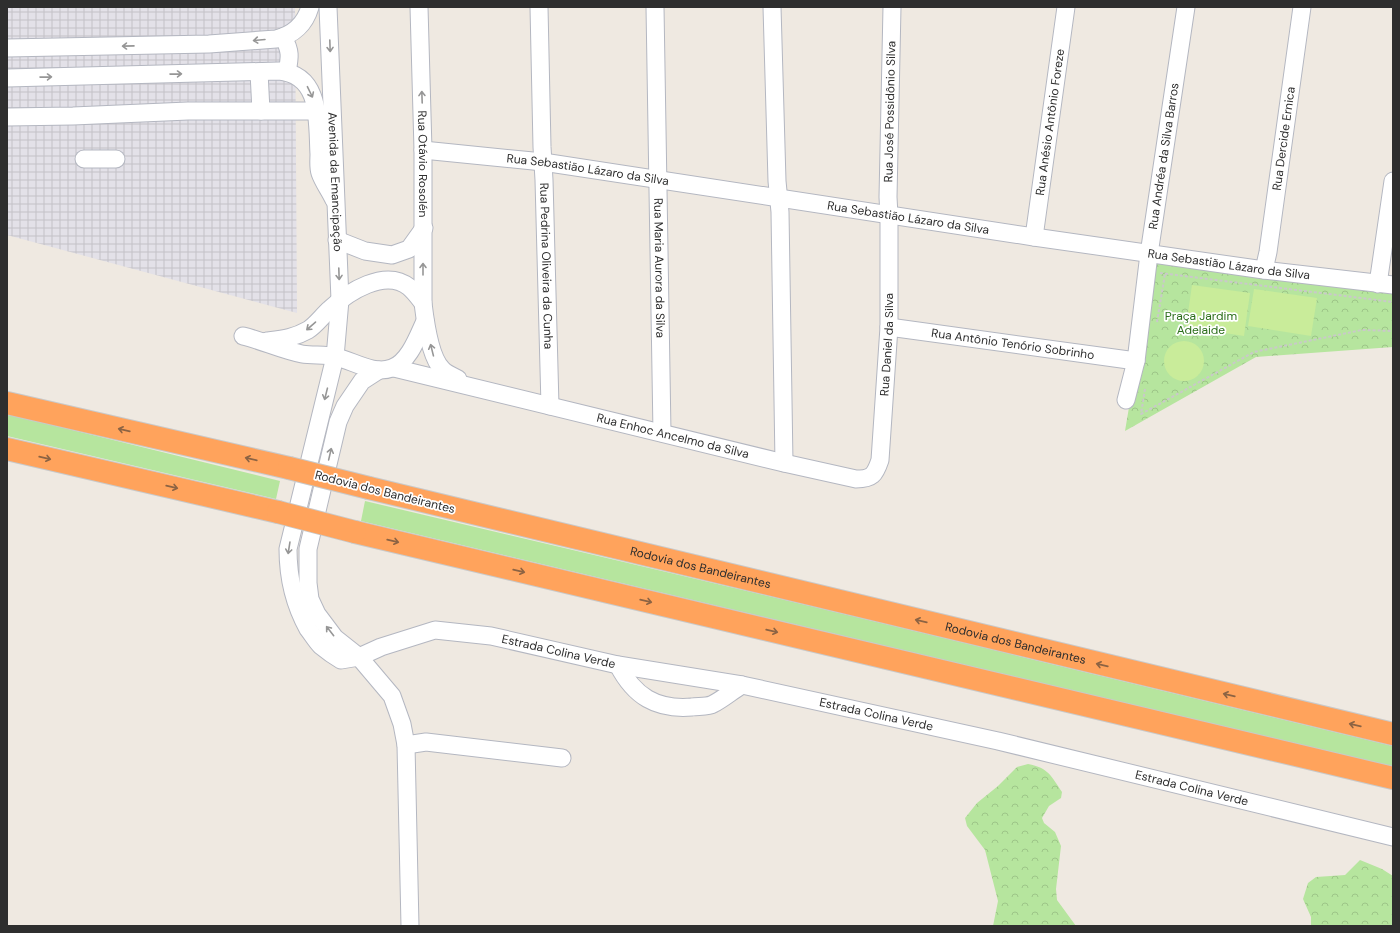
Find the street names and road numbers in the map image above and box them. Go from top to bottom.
street label: Rua José Possidônio Silva [880,41,899,183]
street label: Rua Anésio Antônio Foreze [1032,48,1068,197]
street label: Rua Andréa da Silva Barros [1145,82,1183,231]
street label: Rua Dercide Ernica [1269,86,1299,192]
street label: Rua Otávio Rosolén [414,110,431,218]
street label: Avenida da Emancipação [324,112,346,252]
street label: Rua Sebastião Lázaro da Silva [506,150,670,189]
street label: Rua Pedrina Oliveira da Cunha [536,182,556,349]
street label: Rua Maria Aurora da Silva [650,198,668,338]
street label: Rua Sebastião Lázaro da Silva [826,198,990,238]
street label: Rua Sebastião Lázaro da Silva [1147,245,1311,283]
street label: Rua Daniel da Silva [876,293,897,397]
street label: Rua Antônio Tenório Sobrinho [930,325,1095,363]
street label: Rua Enhoc Ancelmo da Silva [595,410,751,462]
street label: Rodovia dos Bandeirantes [313,467,457,517]
street label: Rodovia dos Bandeirantes [629,543,773,592]
street label: Rodovia dos Bandeirantes [944,619,1088,668]
street label: Estrada Colina Verde [500,631,617,672]
street label: Estrada Colina Verde [818,694,935,735]
street label: Estrada Colina Verde [1133,767,1250,810]

